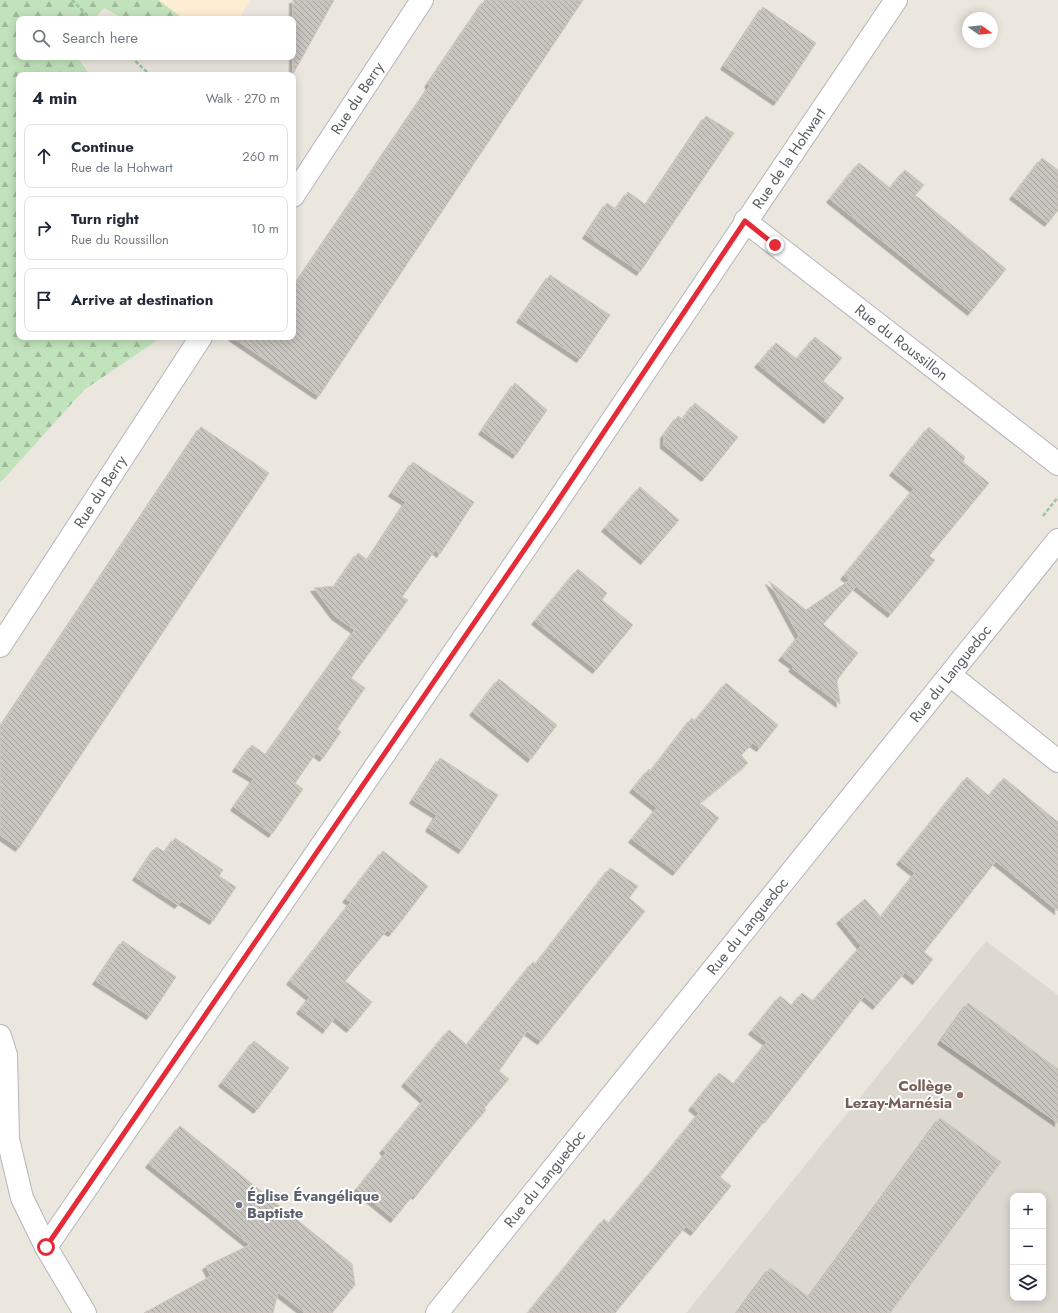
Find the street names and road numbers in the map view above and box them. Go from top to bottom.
street label: Rue du Berry [325,57,390,139]
street label: Rue de la Hohwart [747,103,831,213]
street label: Rue du Roussillon [850,299,953,386]
street label: Rue du Berry [68,451,132,533]
street label: Rue du Languedoc [905,620,997,727]
street label: Rue du Languedoc [702,873,794,980]
street label: Rue du Languedoc [499,1125,591,1232]

